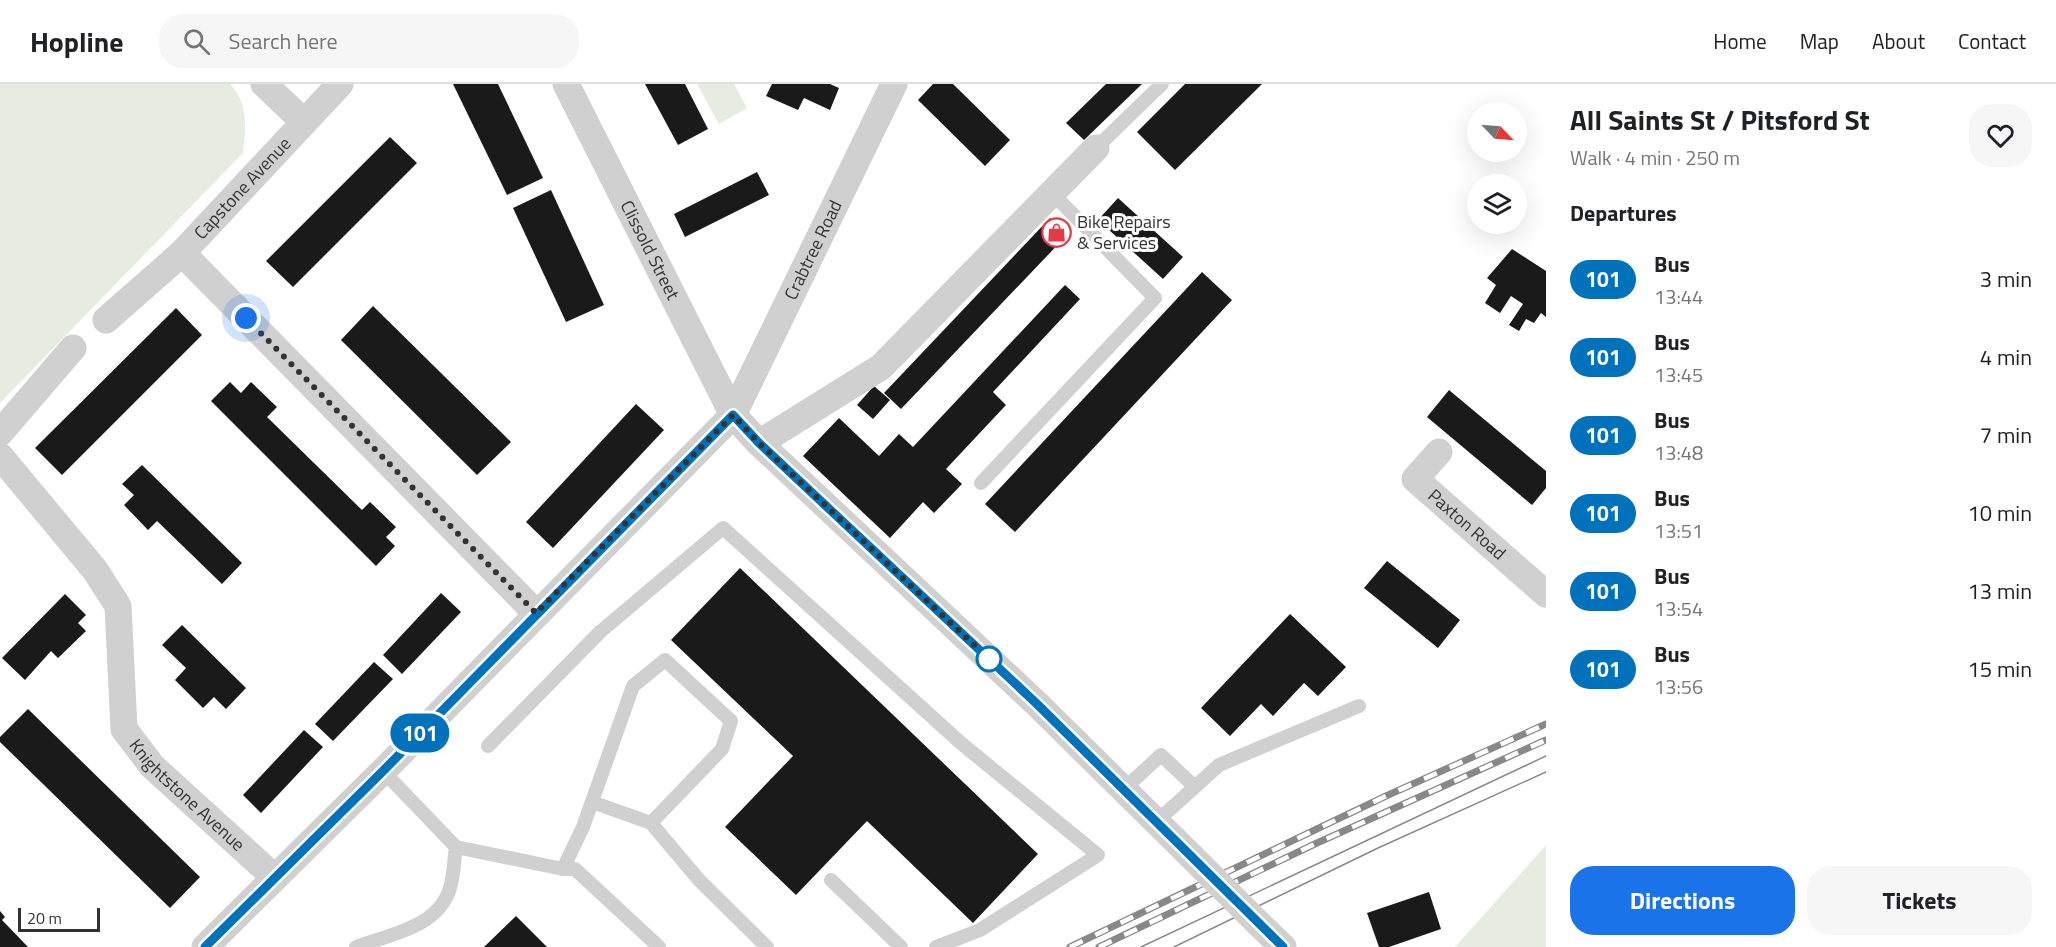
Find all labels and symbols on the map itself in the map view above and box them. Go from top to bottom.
north arrow [1467,102,1527,162]
street label: Capstone Avenue [187,131,297,245]
street label: Clissold Street [614,195,687,305]
street label: Crabtree Road [777,195,849,304]
place label: Bike Repairs & Services [1077,208,1171,256]
shop icon: Bike Repairs & Services [1040,216,1072,248]
your location [231,303,261,333]
street label: Paxton Road [1422,482,1512,566]
unlabelled marker [976,646,1002,672]
line badge: 101 [386,714,454,752]
street label: Knightstone Avenue [123,733,251,857]
scale bar [18,905,100,932]

